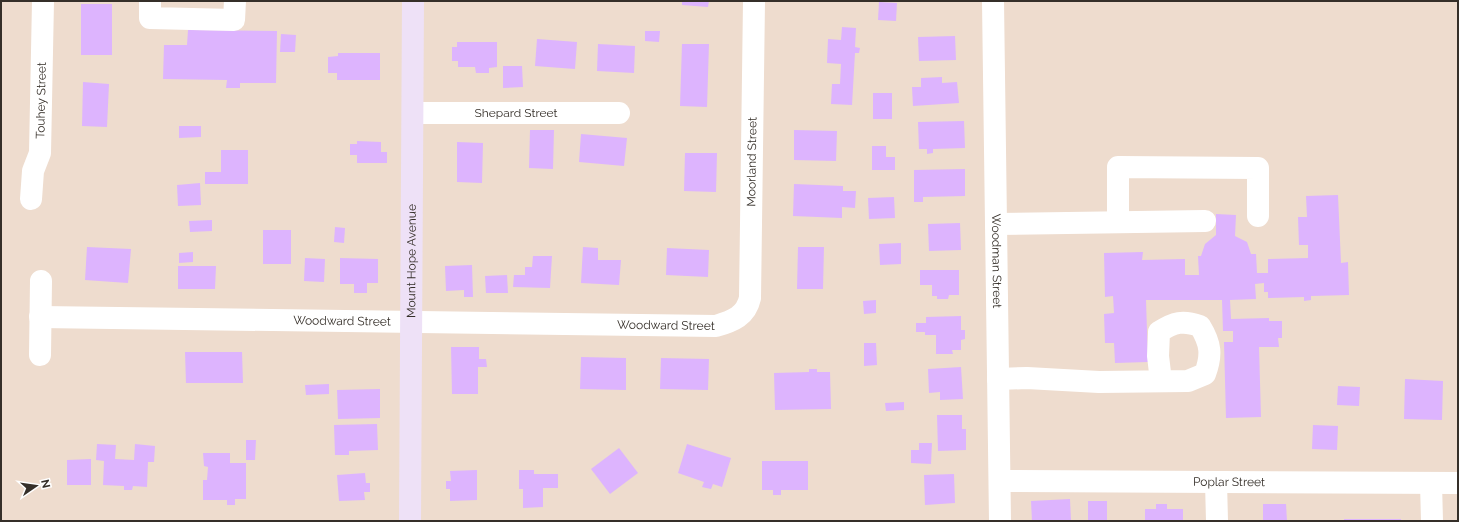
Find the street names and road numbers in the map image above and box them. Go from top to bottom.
street label: Touhey Street [33,62,49,139]
street label: Shepard Street [474,106,558,120]
street label: Moorland Street [744,117,759,207]
street label: Mount Hope Avenue [404,204,419,318]
street label: Woodman Street [989,214,1004,308]
street label: Woodward Street [293,313,391,329]
street label: Woodward Street [617,318,715,333]
street label: Poplar Street [1193,475,1265,489]

